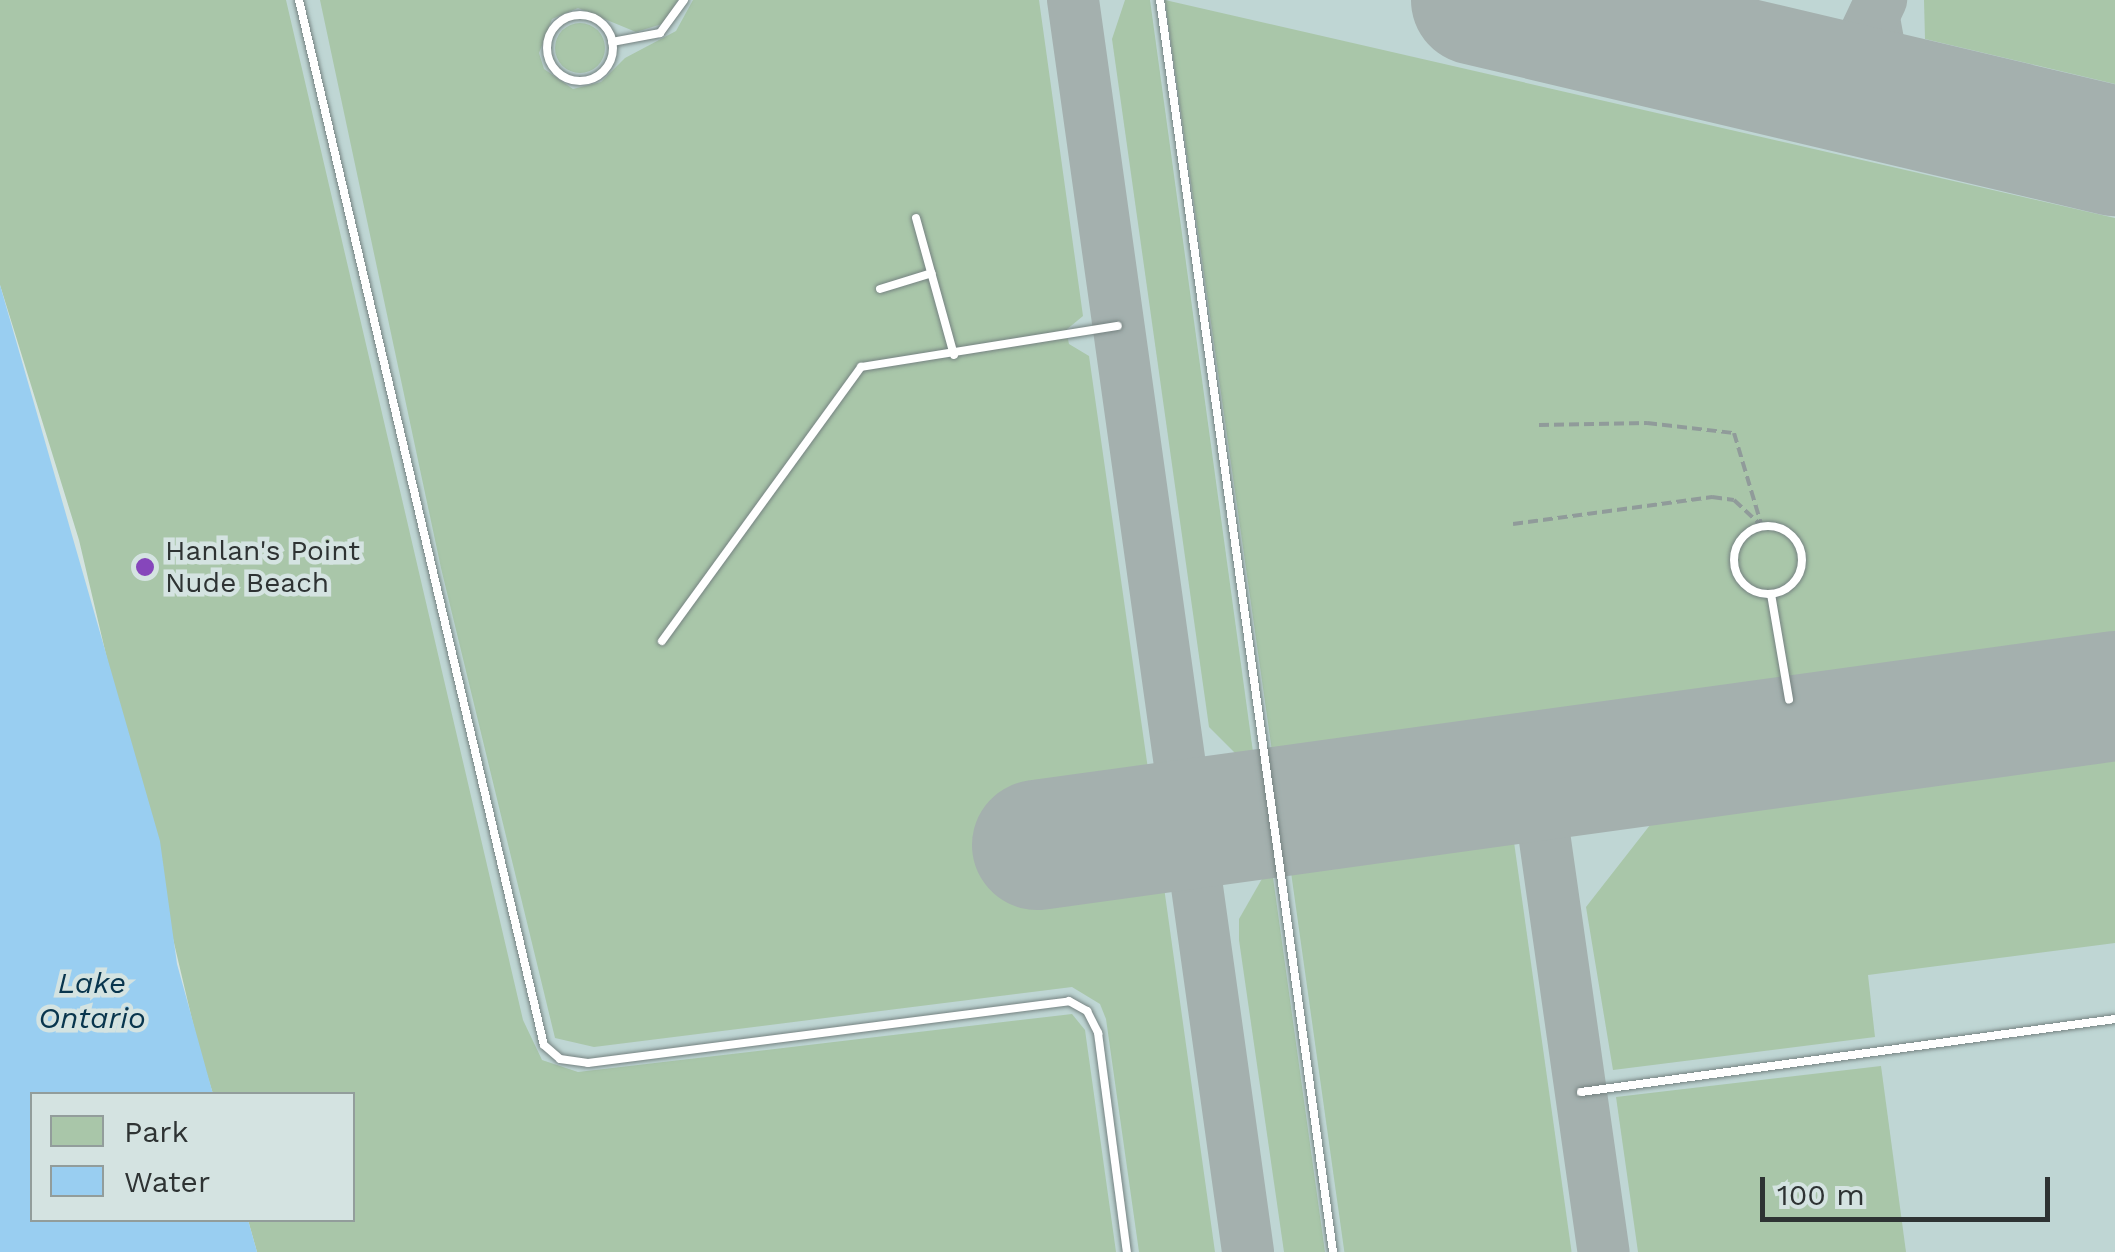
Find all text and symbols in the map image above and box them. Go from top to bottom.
place label: Hanlan's Point Nude Beach [165,534,360,600]
marker: Hanlan's Point Nude Beach [134,556,156,578]
water label: Lake Ontario [38,965,146,1036]
legend [30,1092,355,1222]
text: Park [124,1114,189,1149]
scale bar [1765,1157,2055,1219]
text: Water [124,1164,210,1199]
text: 100 m [1777,1177,1865,1212]

